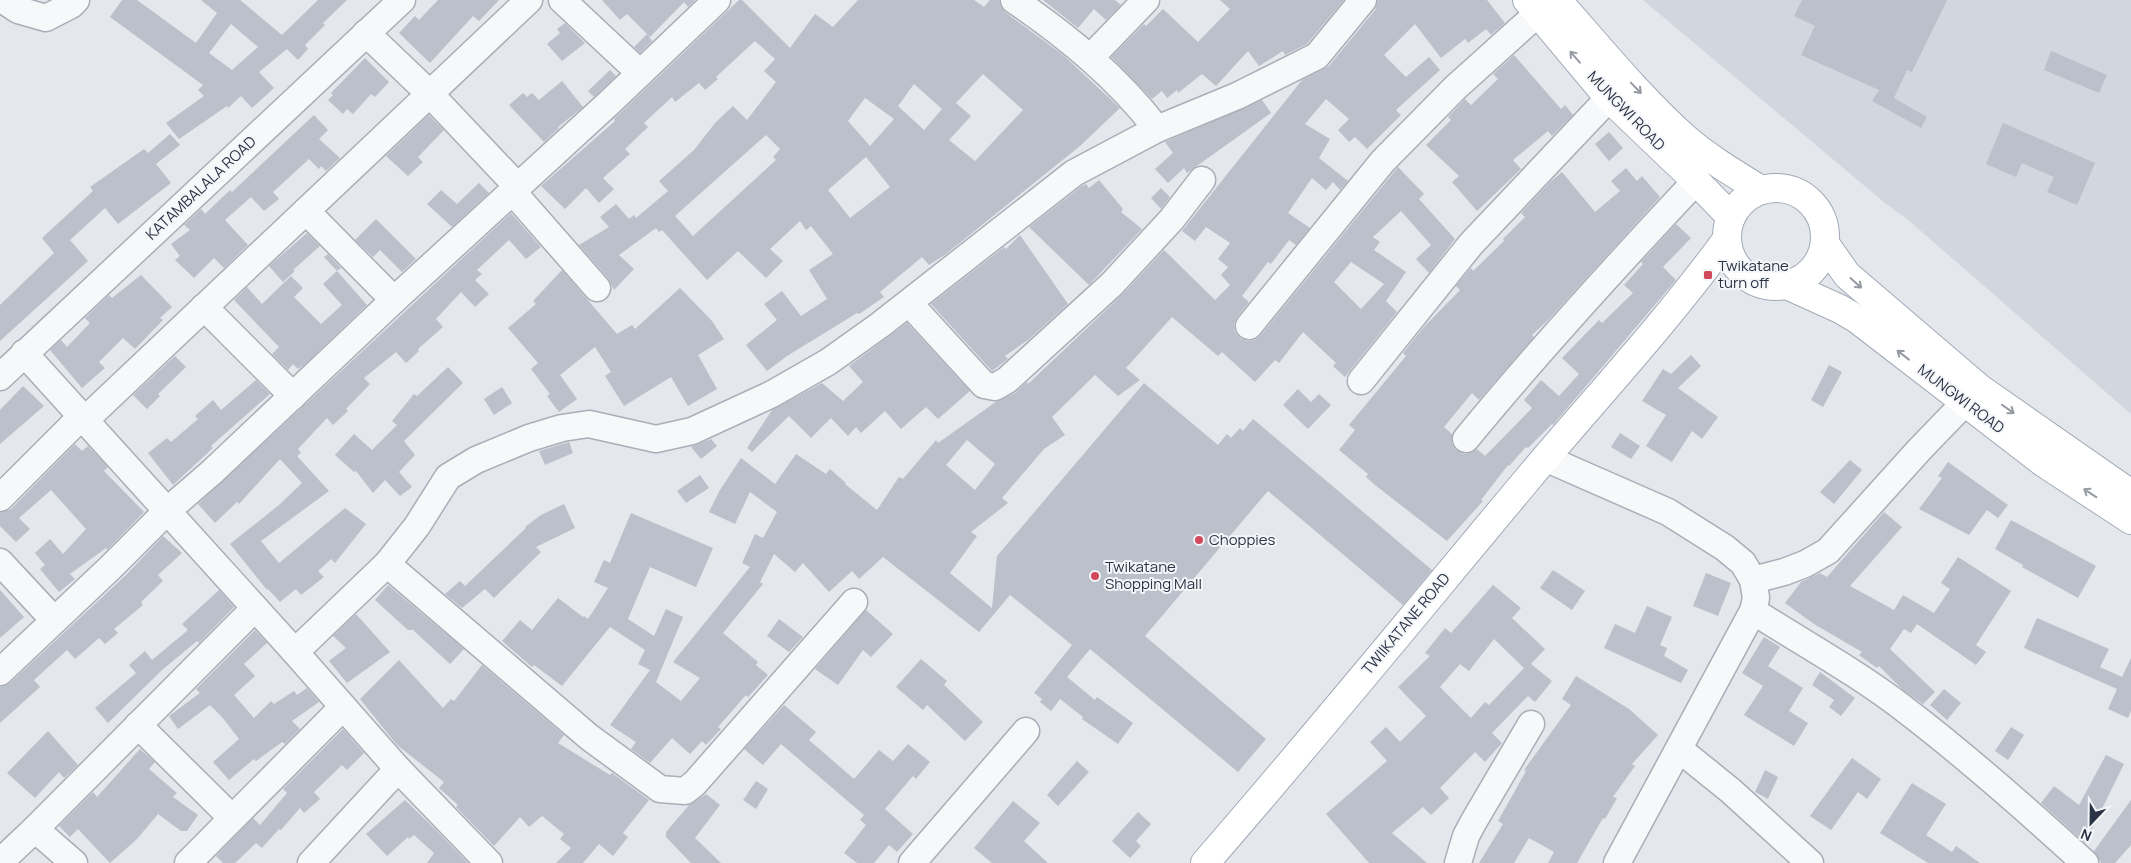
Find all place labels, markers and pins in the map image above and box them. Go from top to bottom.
place label: Twikatane turn off [1718,255,1789,293]
marker: Twikatane turn off [1702,269,1714,281]
place label: Choppies [1209,529,1276,550]
marker: Choppies [1193,534,1205,546]
place label: Twikatane Shopping Mall [1105,556,1202,594]
marker: Twikatane Shopping Mall [1089,570,1101,582]

